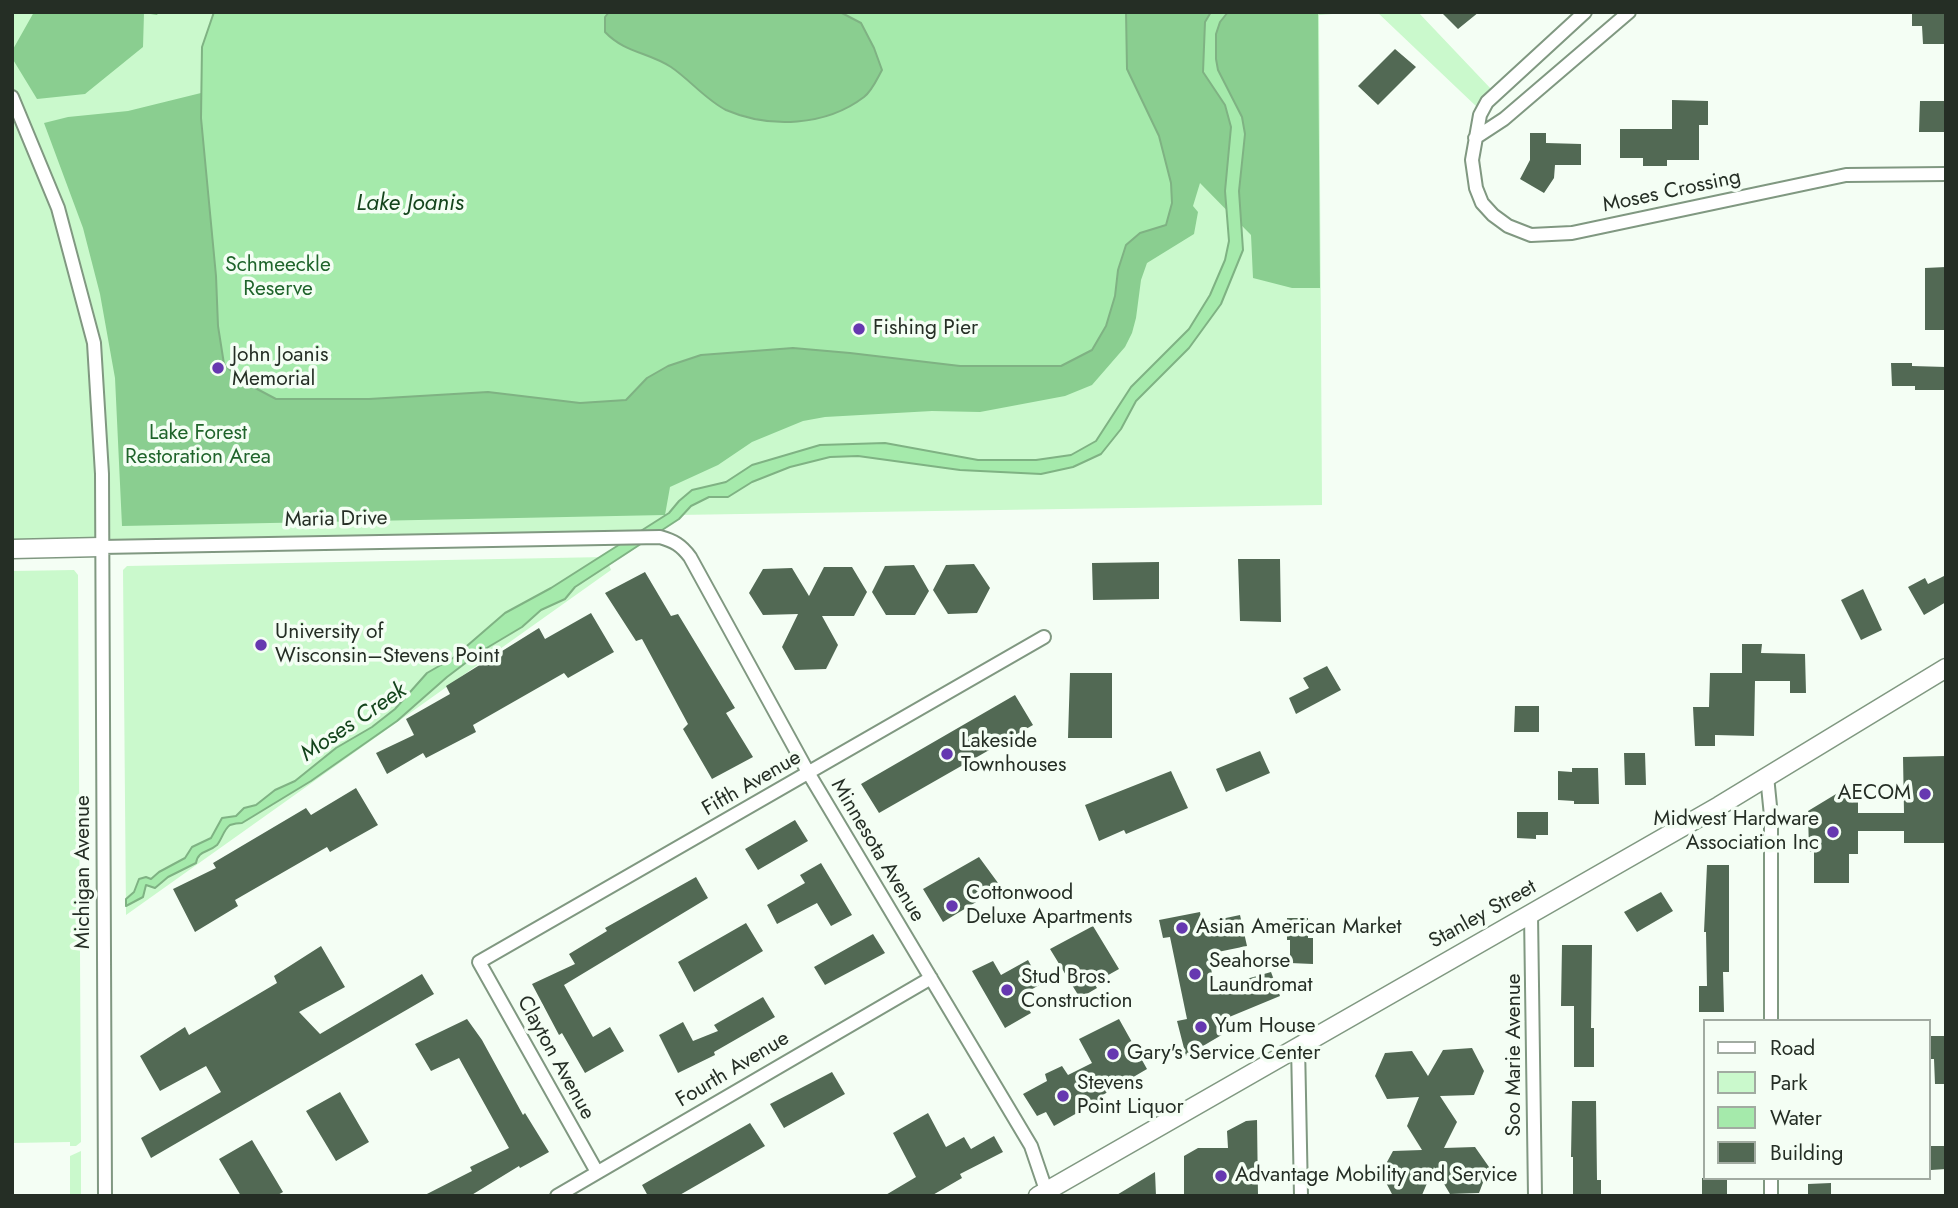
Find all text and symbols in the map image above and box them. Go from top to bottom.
street label: Moses Crossing [1601,165,1743,219]
water label: Lake Joanis [356,190,464,218]
park label: Schmeeckle Reserve [225,253,331,303]
place label: Fishing Pier [873,316,978,342]
marker: Fishing Pier [851,321,867,337]
place label: John Joanis Memorial [232,343,328,393]
marker: John Joanis Memorial [210,360,226,376]
park label: Lake Forest Restoration Area [125,421,271,471]
street label: Maria Drive [284,507,388,533]
place label: University of Wisconsin–Stevens Point [275,620,499,670]
marker: University of Wisconsin–Stevens Point [253,637,269,653]
water label: Moses Creek [296,677,412,769]
place label: Lakeside Townhouses [961,729,1066,779]
street label: Fifth Avenue [698,746,806,822]
marker: Lakeside Townhouses [939,746,955,762]
street label: Minnesota Avenue [824,775,930,927]
place label: AECOM [1838,781,1911,807]
marker: AECOM [1917,786,1933,802]
street label: Michigan Avenue [71,795,97,949]
place label: Midwest Hardware Association Inc [1654,807,1819,857]
marker: Midwest Hardware Association Inc [1825,824,1841,840]
street label: Stanley Street [1425,875,1541,955]
place label: Cottonwood Deluxe Apartments [966,881,1132,931]
marker: Cottonwood Deluxe Apartments [944,898,960,914]
place label: Asian American Market [1196,915,1401,941]
marker: Asian American Market [1174,920,1190,936]
place label: Seahorse Laundromat [1209,949,1312,999]
place label: Stud Bros. Construction [1021,965,1133,1015]
marker: Seahorse Laundromat [1187,966,1203,982]
street label: Soo Marie Avenue [1502,973,1528,1137]
marker: Stud Bros. Construction [999,982,1015,998]
street label: Clayton Avenue [511,992,599,1124]
place label: Yum House [1215,1014,1316,1040]
marker: Yum House [1193,1019,1209,1035]
legend [1702,1019,1930,1180]
street label: Fourth Avenue [672,1026,794,1114]
text: Road [1770,1033,1815,1063]
place label: Gary's Service Center [1127,1041,1320,1067]
marker: Gary's Service Center [1105,1046,1121,1062]
text: Park [1770,1068,1807,1098]
place label: Stevens Point Liquor [1077,1071,1184,1121]
marker: Stevens Point Liquor [1055,1088,1071,1104]
text: Water [1770,1103,1822,1133]
text: Building [1770,1138,1843,1168]
place label: Advantage Mobility and Service [1235,1163,1517,1189]
marker: Advantage Mobility and Service [1213,1168,1229,1184]

